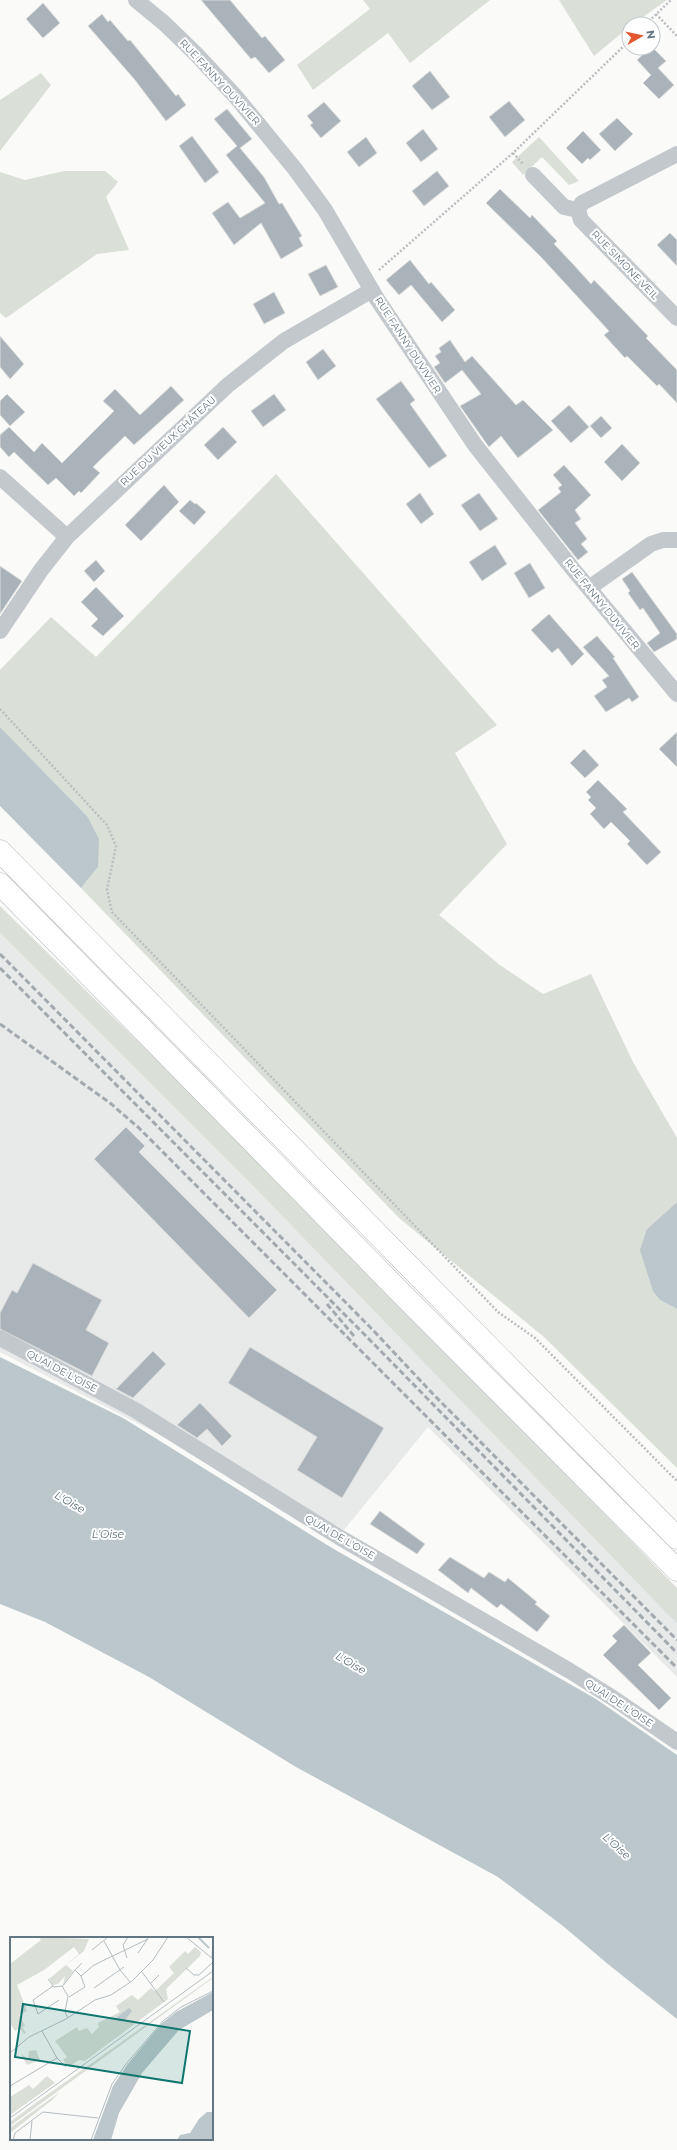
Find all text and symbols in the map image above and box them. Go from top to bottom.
north arrow [621,16,661,56]
text: N [643,29,658,40]
street label: RUE FANNY DUVIVIER [177,36,263,128]
street label: RUE SIMONE VEIL [589,228,662,302]
street label: RUE FANNY DUVIVIER [372,294,444,396]
street label: RUE DU VIEUX CHÂTEAU [117,393,219,489]
street label: RUE FANNY DUVIVIER [562,556,642,652]
street label: QUAI DE L'OISE [24,1347,100,1395]
water label: L'Oise [52,1488,88,1516]
street label: QUAI DE L'OISE [303,1512,378,1562]
water label: L’Oise [92,1527,125,1541]
water label: L'Oise [333,1649,369,1677]
street label: QUAI DE L'OISE [583,1676,656,1730]
water label: L'Oise [600,1830,634,1862]
inset map [10,1937,213,2140]

